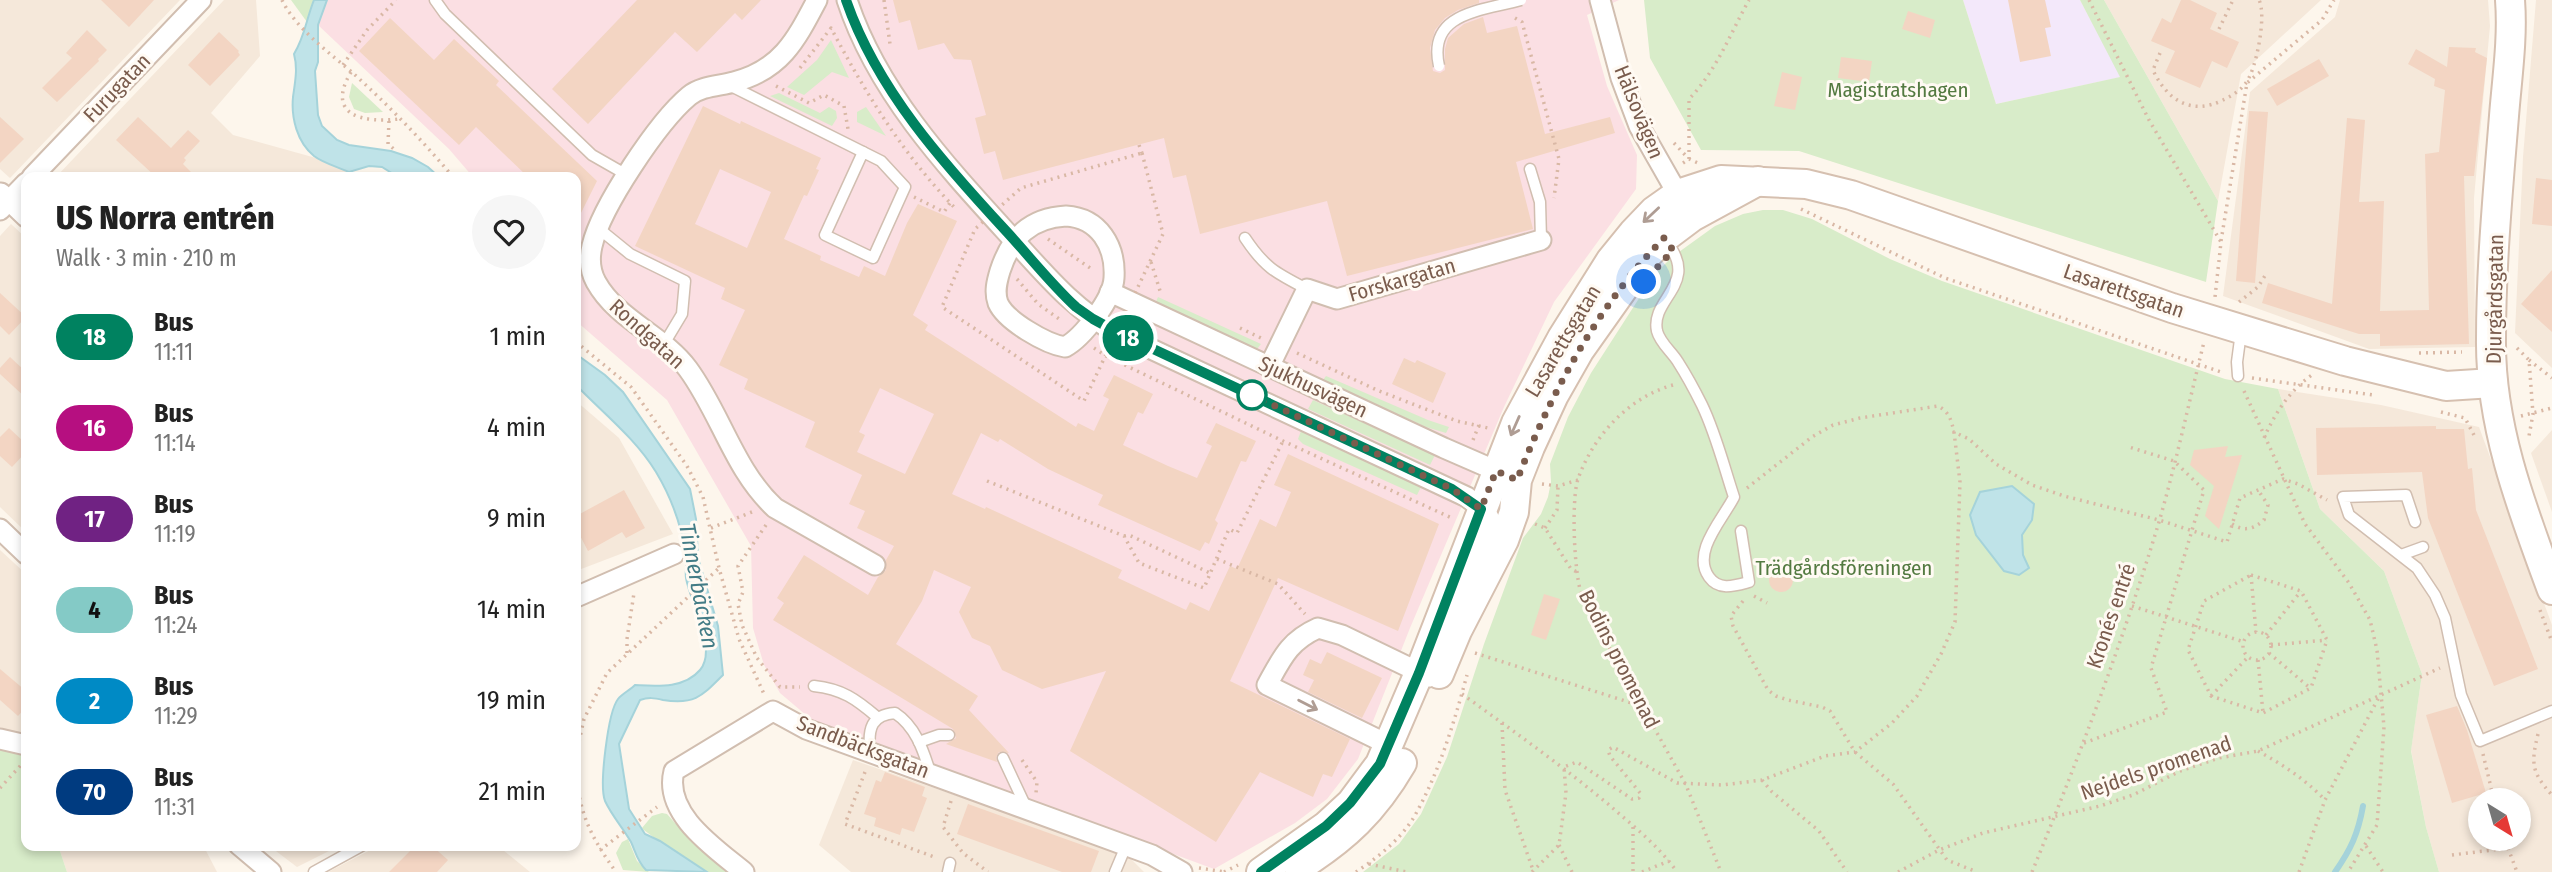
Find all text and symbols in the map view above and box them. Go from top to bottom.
street label: Furugatan [78,48,156,128]
street label: Hälsovägen [1609,62,1669,162]
park label: Magistratshagen [1828,77,1968,103]
button: heart [472,195,546,269]
text: US Norra entrén [56,198,274,238]
one-way arrow [1643,207,1660,224]
street label: Djurgårdsgatan [2481,234,2509,364]
text: Walk · 3 min · 210 m [56,244,237,272]
street label: Forskargatan [1345,252,1459,308]
street label: Lasarettsgatan [2060,258,2188,324]
your location [1626,264,1661,299]
street label: Lasarettsgatan [1519,280,1607,402]
street label: Rondgatan [604,293,690,375]
text: Bus [154,307,193,338]
line badge: 18 [1096,315,1160,361]
text: 1 min [490,321,546,352]
text: 18 [83,323,106,351]
text: 18 [1117,324,1139,352]
text: 11:11 [154,338,193,366]
street label: Sjukhusvägen [1254,350,1372,424]
unlabelled marker [1237,380,1267,410]
text: Bus [154,398,193,429]
text: 4 min [487,412,546,443]
text: 16 [83,414,106,442]
one-way arrow [1508,415,1521,436]
text: 11:14 [154,429,196,457]
text: Bus [154,489,193,520]
text: 9 min [487,503,546,534]
text: 17 [84,505,105,533]
text: 11:19 [154,520,196,548]
water label: Tinnerbäcken [673,521,725,651]
park label: Trädgårdsföreningen [1756,555,1932,581]
street label: Kronés entré [2081,560,2141,672]
text: Bus [154,580,193,611]
street label: Bodins promenad [1573,585,1665,733]
text: 14 min [477,594,546,625]
text: 4 [88,596,101,624]
text: 11:24 [154,611,197,639]
text: Bus [154,671,193,702]
text: 19 min [477,685,546,716]
text: 2 [89,687,100,715]
one-way arrow [1297,698,1318,712]
text: 11:29 [154,702,198,730]
street label: Sandbäcksgatan [793,710,933,784]
street label: Nejdels promenad [2077,730,2235,806]
text: Bus [154,762,193,793]
text: 21 min [479,776,546,807]
text: 70 [83,778,106,806]
north arrow [2468,788,2530,850]
map controls [2468,788,2531,851]
text: 11:31 [154,793,196,821]

